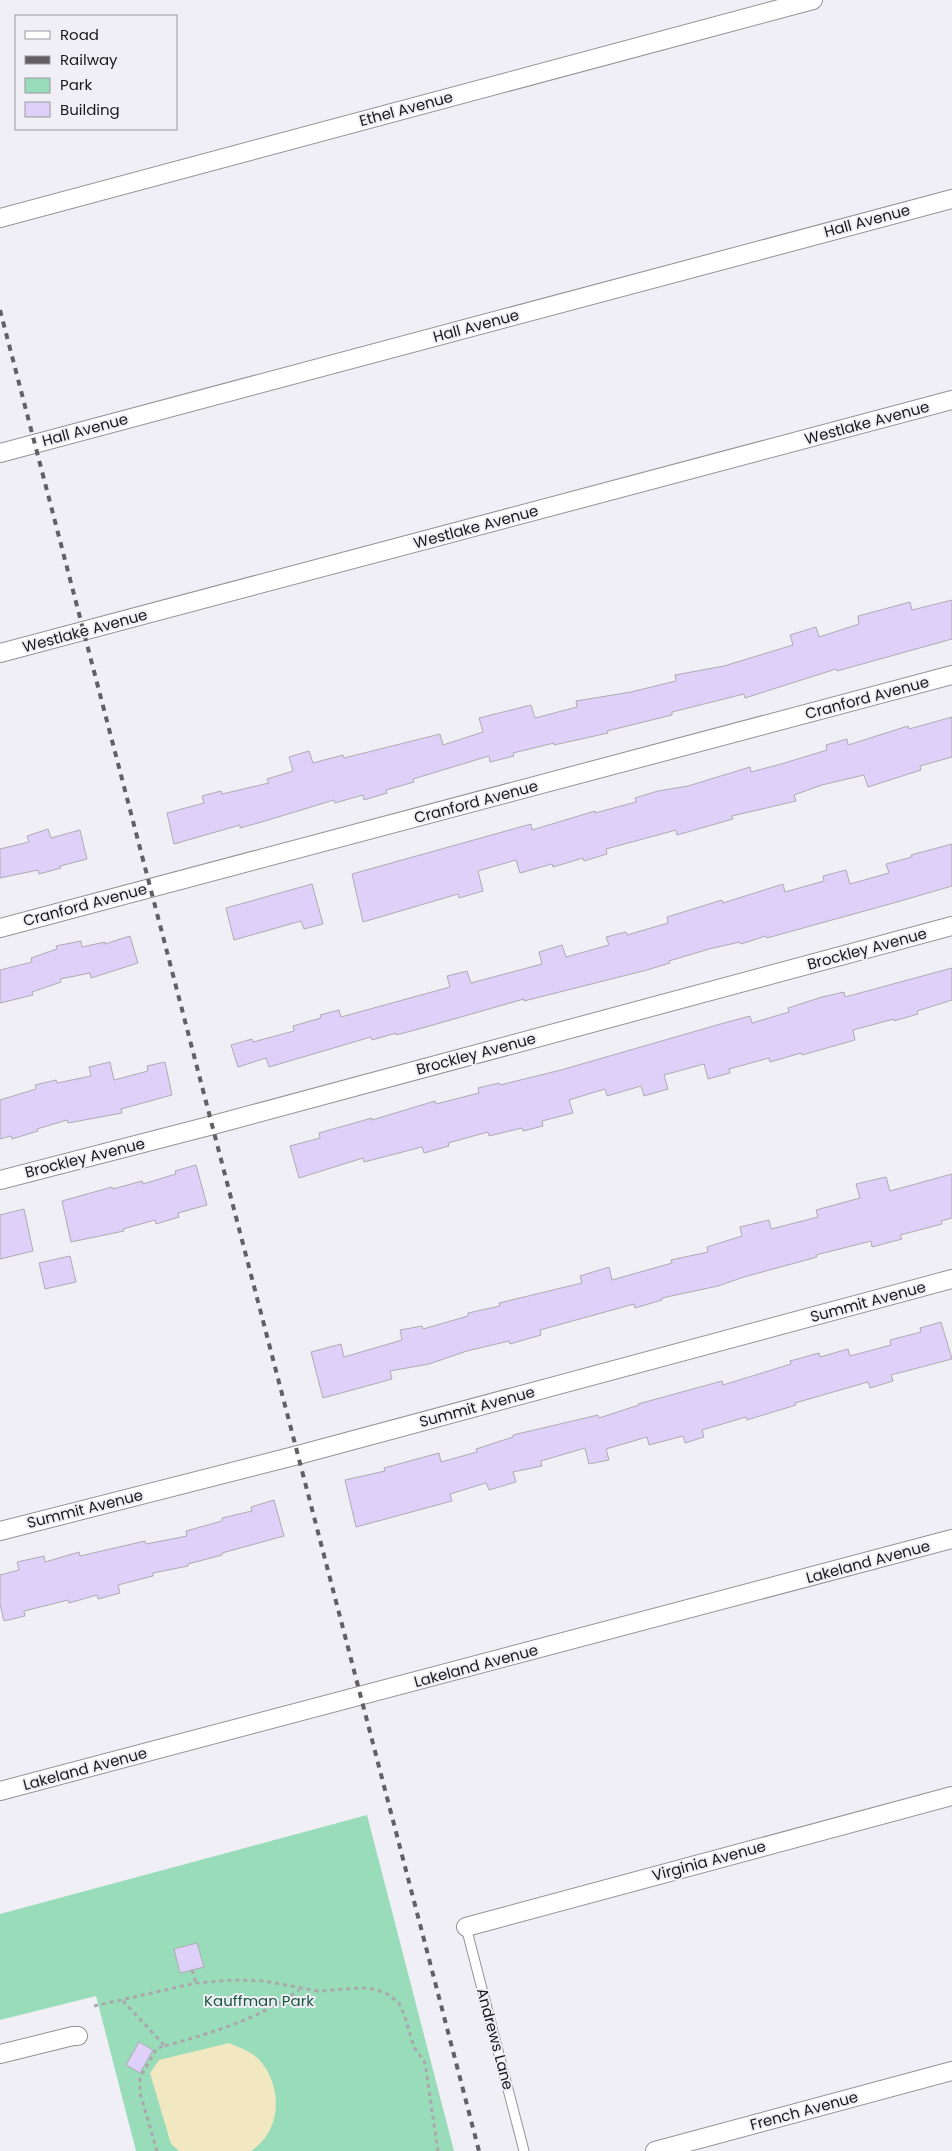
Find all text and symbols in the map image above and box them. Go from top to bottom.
legend [15,15,178,130]
text: Road [60,24,99,45]
text: Railway [60,49,118,70]
text: Park [60,74,92,95]
street label: Ethel Avenue [357,86,455,131]
text: Building [60,99,120,120]
street label: Hall Avenue [822,199,912,242]
street label: Hall Avenue [431,304,521,347]
street label: Westlake Avenue [802,396,932,449]
street label: Hall Avenue [40,408,130,451]
street label: Westlake Avenue [411,500,541,553]
street label: Westlake Avenue [20,604,150,657]
street label: Cranford Avenue [803,671,931,724]
street label: Cranford Avenue [412,775,540,828]
street label: Cranford Avenue [21,878,149,931]
street label: Brockley Avenue [805,922,929,975]
street label: Brockley Avenue [414,1027,538,1080]
street label: Brockley Avenue [23,1132,147,1183]
street label: Summit Avenue [808,1276,928,1327]
street label: Summit Avenue [417,1381,537,1432]
street label: Summit Avenue [25,1484,145,1533]
street label: Lakeland Avenue [804,1535,932,1588]
street label: Lakeland Avenue [412,1639,540,1692]
street label: Lakeland Avenue [21,1742,149,1795]
street label: Virginia Avenue [650,1835,768,1886]
street label: Andrews Lane [472,1986,519,2092]
park label: Kauffman Park [204,1990,314,2011]
street label: French Avenue [747,2086,860,2135]

